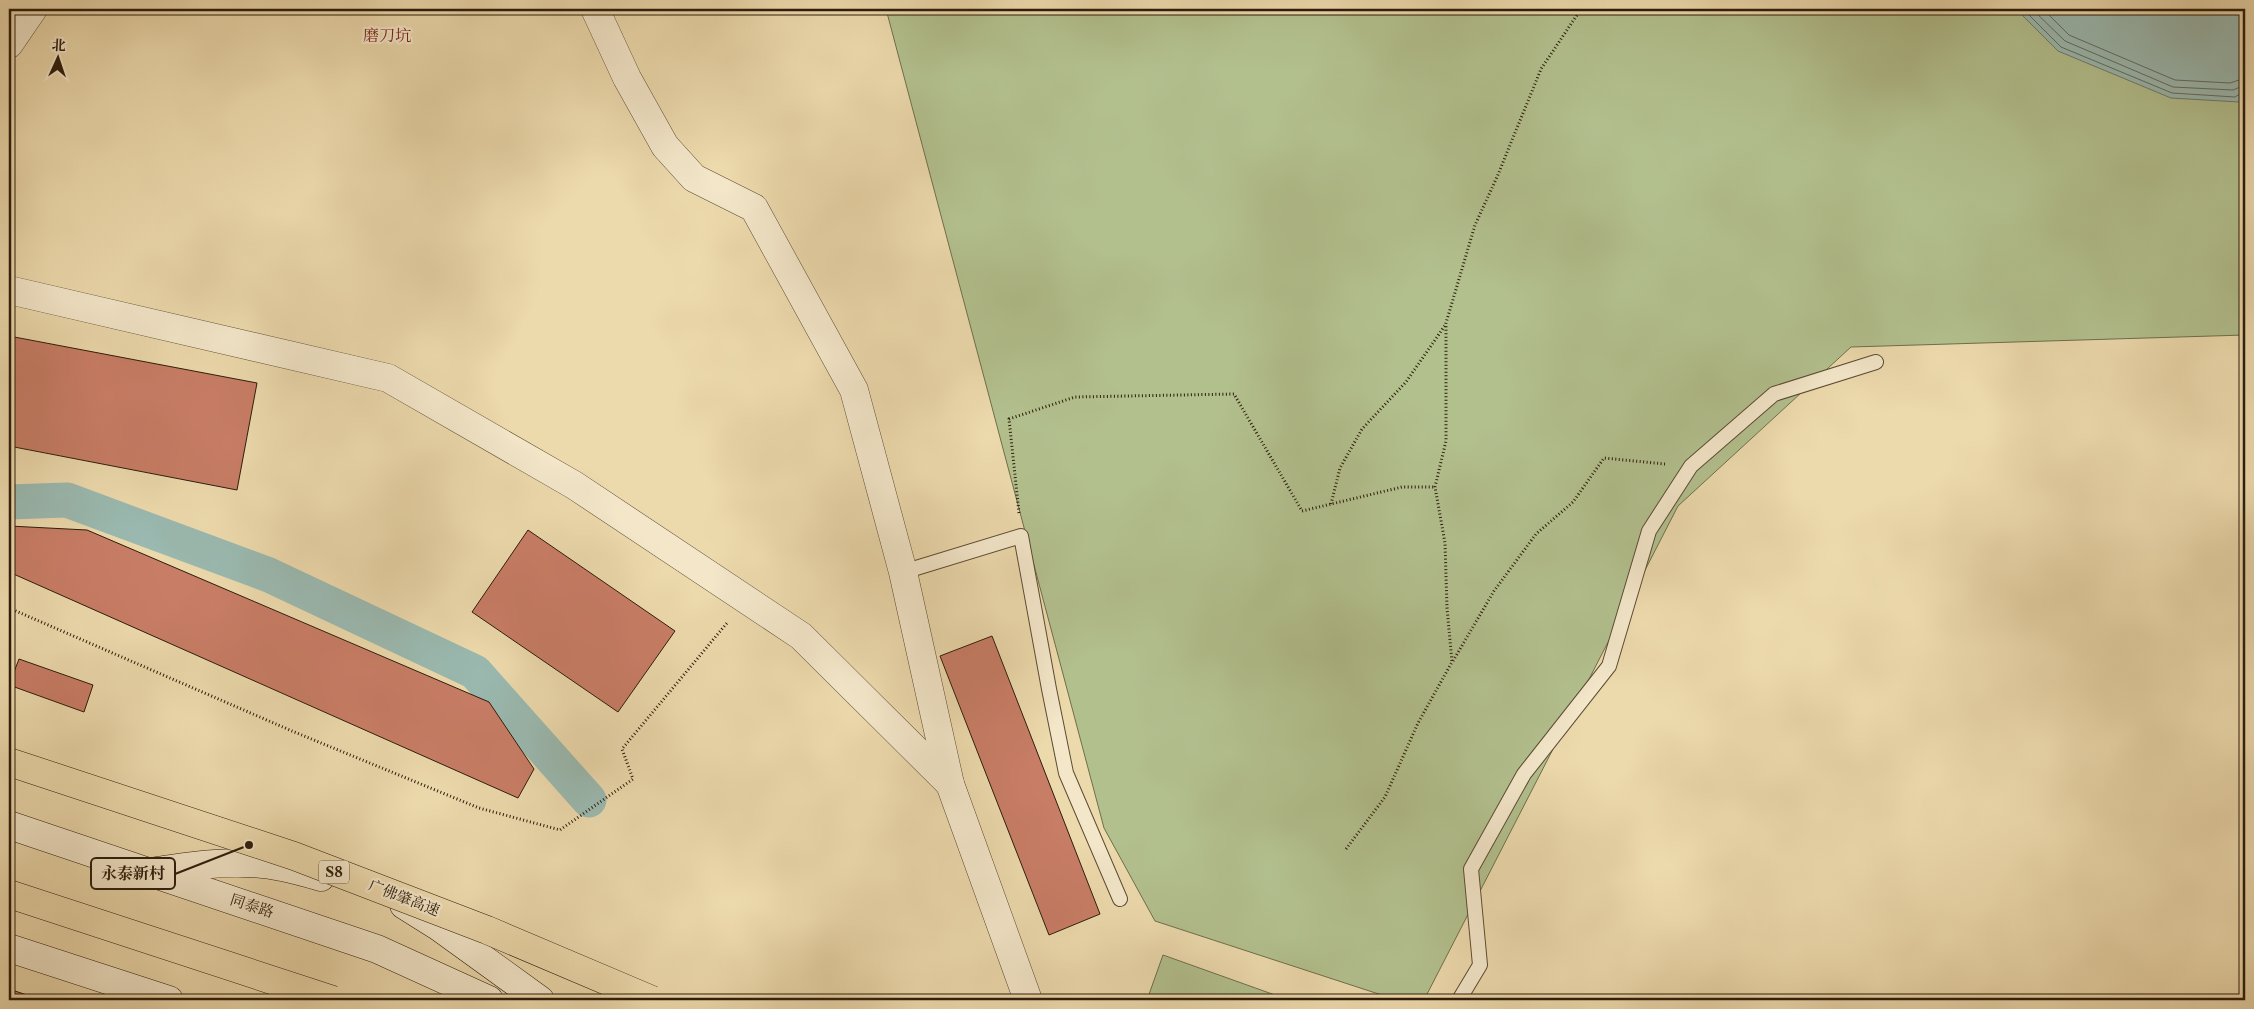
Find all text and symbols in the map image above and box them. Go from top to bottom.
district label: 磨刀坑 [363,25,411,45]
north arrow [32,32,82,82]
text: 北 [51,36,66,54]
callout: 永泰新村 [91,858,175,889]
road number: S8 [319,860,349,884]
text: 永泰新村 [101,863,165,883]
street label: 广佛肇高速 [366,875,443,920]
street label: 同泰路 [228,890,276,922]

